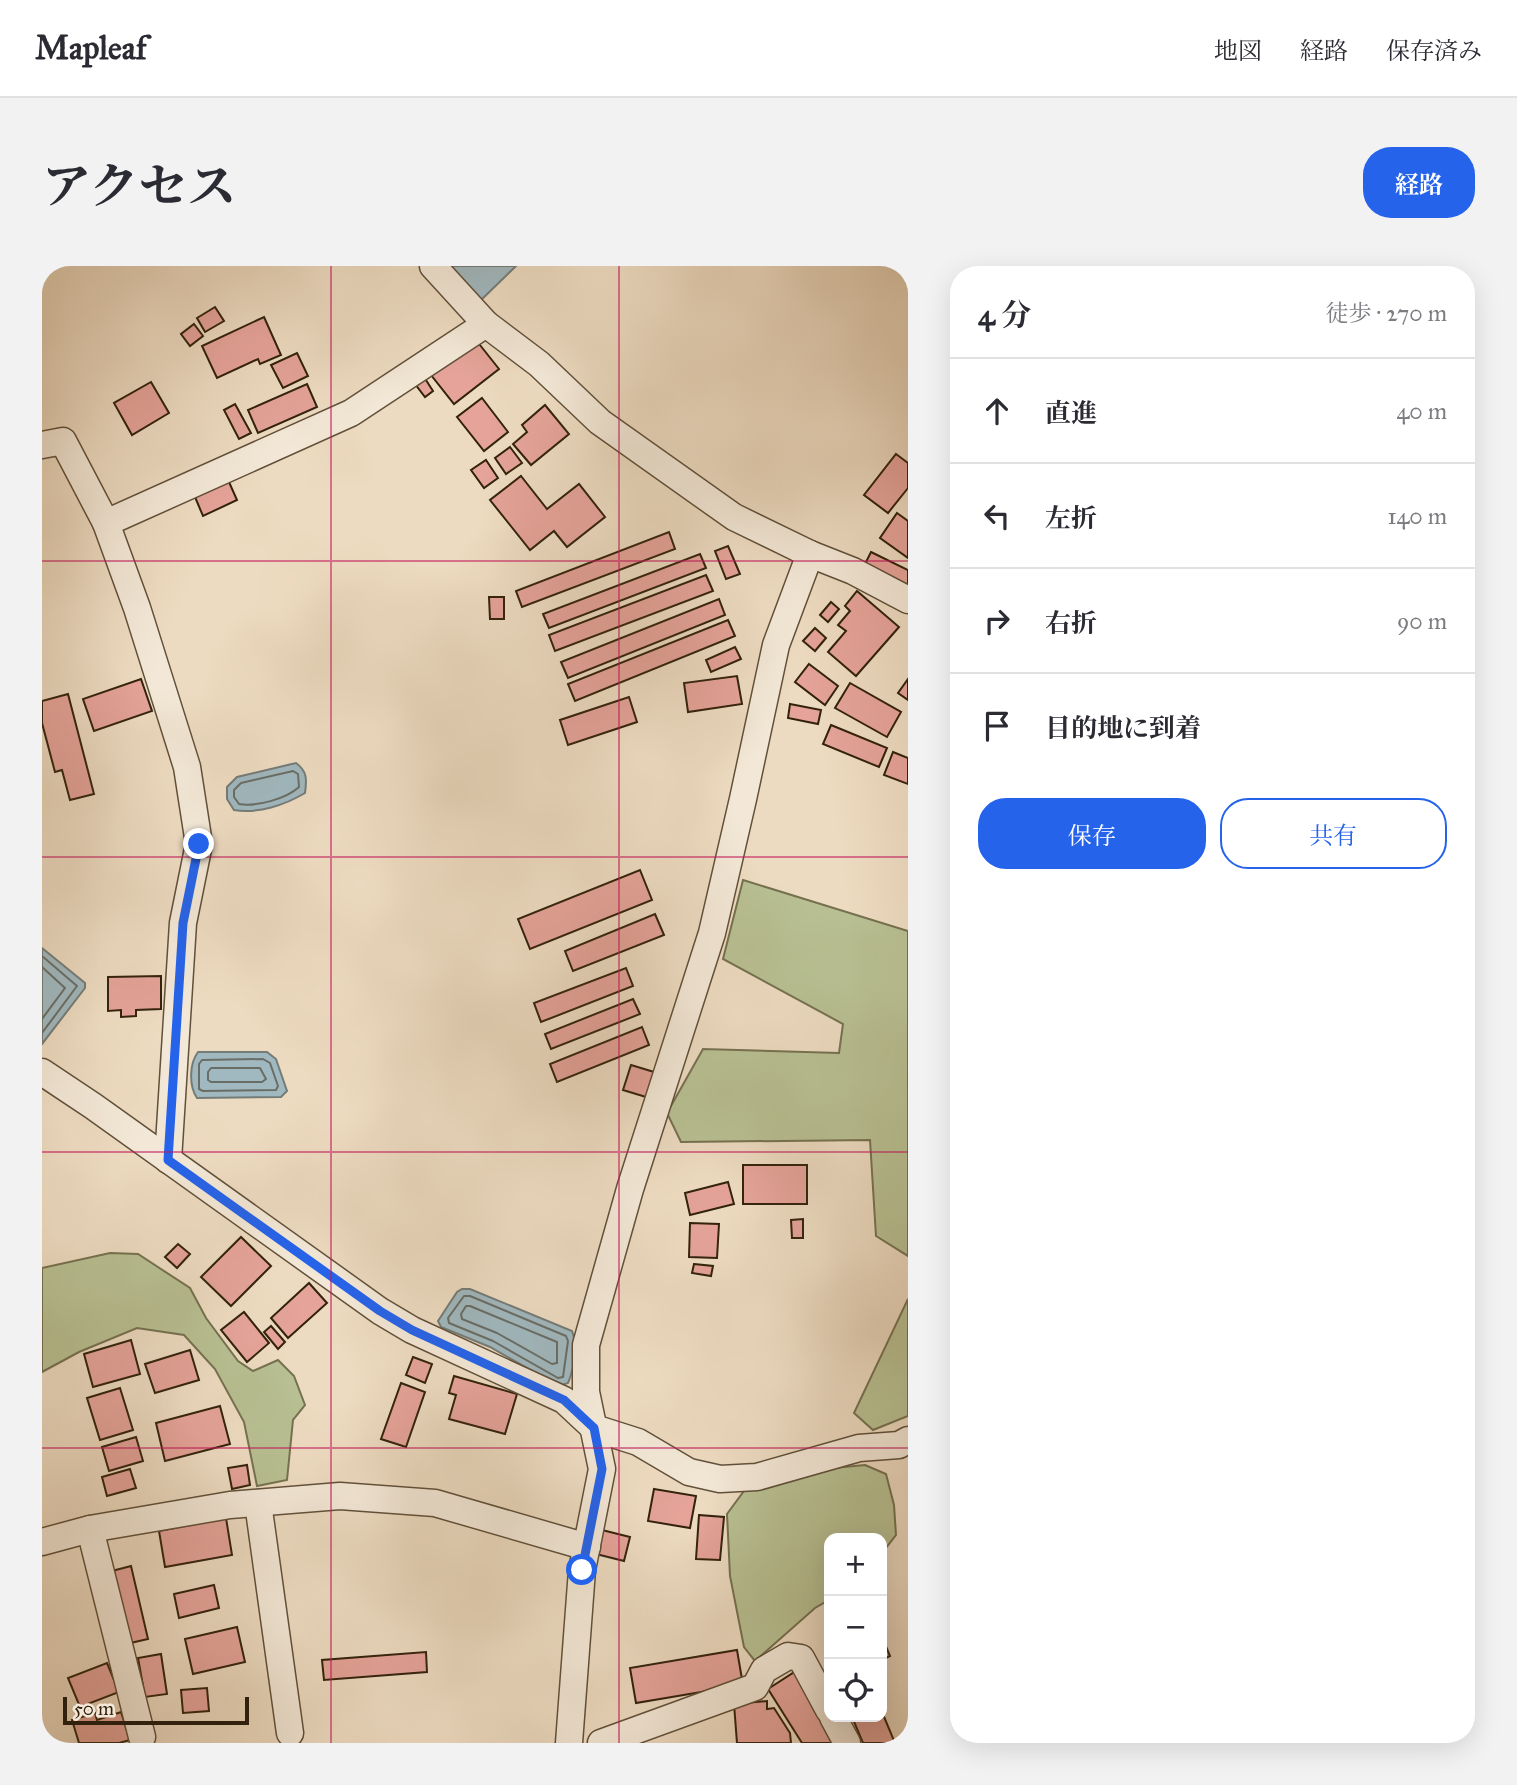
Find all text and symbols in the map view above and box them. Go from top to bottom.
text: Mapleaf [35,28,147,68]
text: 地図 [1214,36,1262,66]
text: 経路 [1300,36,1348,66]
text: 保存済み [1386,36,1482,66]
button: 経路 [1363,147,1475,218]
text: アクセス [42,157,237,216]
text: 4 分 [978,297,1031,333]
text: 徒歩 · 270 m [1325,299,1447,327]
icon: ahead [978,392,1016,430]
text: 直進 [1045,397,1097,429]
text: 40 m [1397,397,1447,425]
icon: left [978,497,1016,535]
text: 左折 [1045,502,1097,534]
text: 140 m [1387,502,1447,530]
icon: right [978,602,1016,640]
text: 右折 [1045,607,1097,639]
text: 90 m [1397,607,1447,635]
icon: arrive [978,707,1016,745]
text: 目的地に到着 [1045,712,1201,744]
button: 保存 [978,798,1206,869]
button: 共有 [1220,798,1447,869]
route end [183,828,214,859]
map controls [824,1533,887,1722]
button: + [824,1533,887,1596]
route start [566,1554,597,1585]
button: − [824,1596,887,1659]
button: locate [824,1659,887,1722]
scale bar [63,1694,248,1726]
text: 50 m [74,1697,114,1720]

